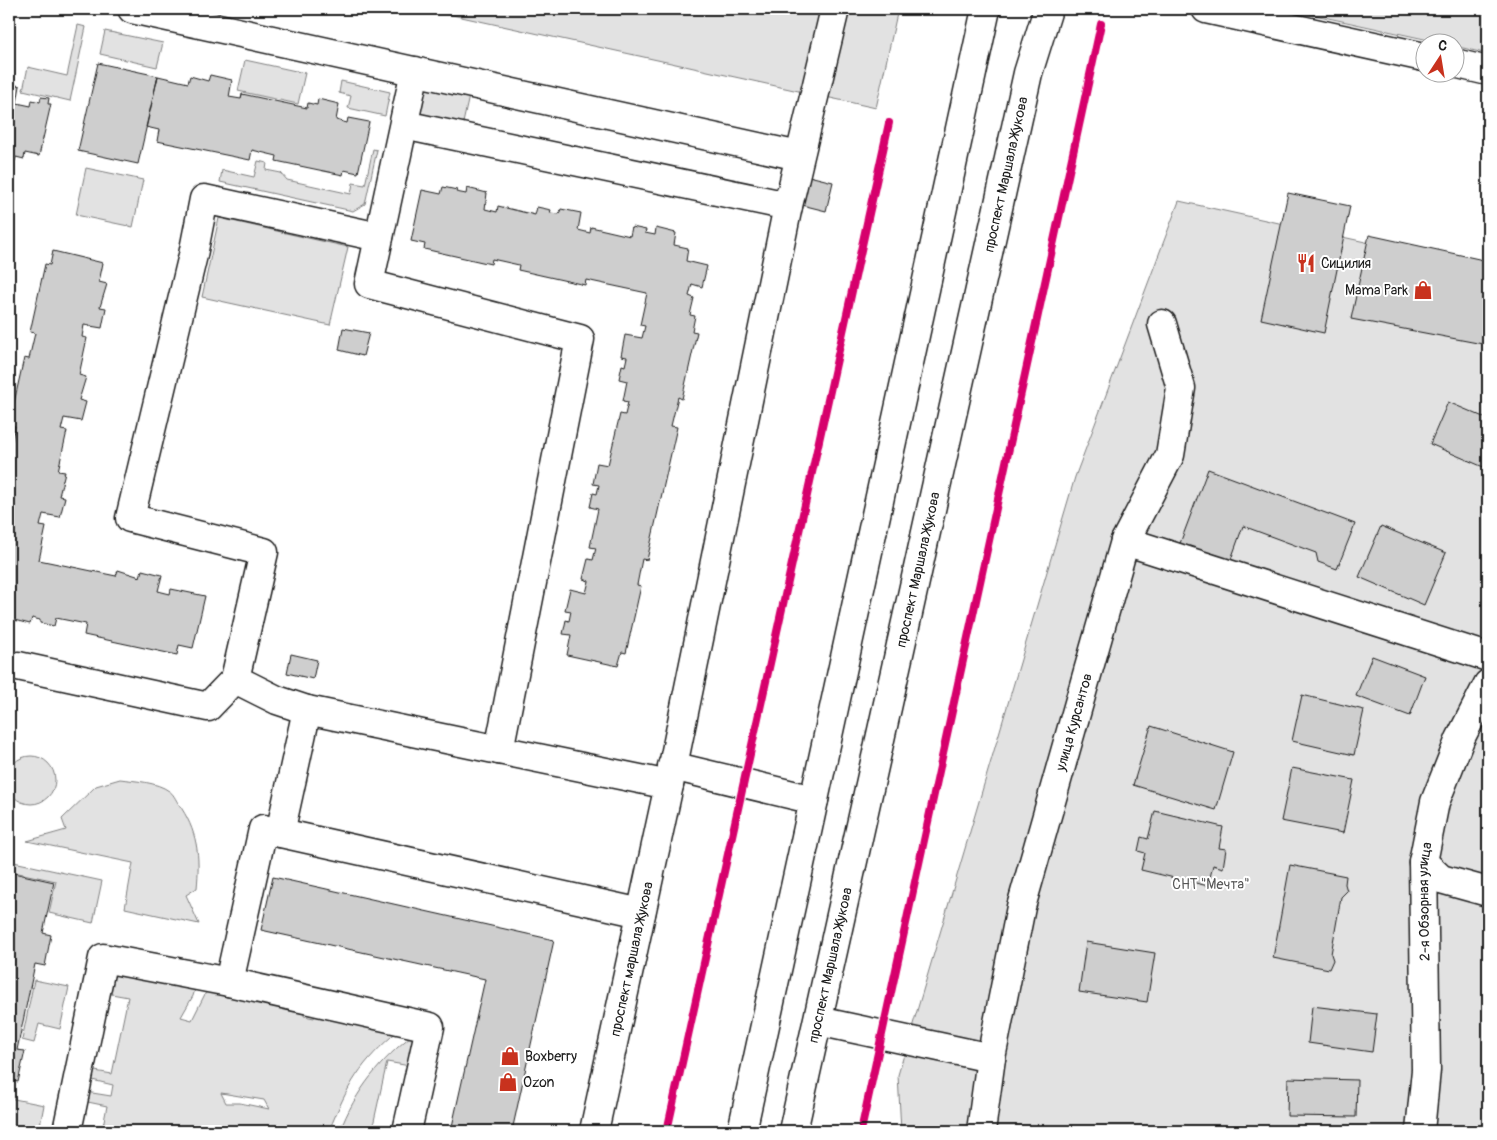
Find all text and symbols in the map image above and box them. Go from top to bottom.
north arrow [1414,32,1464,82]
text: С [1437,37,1449,55]
street label: проспект Маршала Жукова [980,95,1031,254]
restaurant icon: Сицилия [1295,252,1317,274]
place label: Сицилия [1321,255,1371,272]
shop icon: Mama Park [1412,279,1434,301]
place label: Mama Park [1345,282,1408,299]
street label: проспект Маршала Жукова [892,490,943,649]
street label: улица Курсантов [1051,671,1096,774]
street label: 2-я Обзорная улица [1414,840,1435,961]
park label: СНТ "Мечта" [1172,876,1250,893]
street label: проспект маршала Жукова [606,880,656,1038]
street label: проспект Маршала Жукова [804,886,855,1044]
shop icon: Boxberry [499,1045,521,1067]
place label: Boxberry [525,1048,577,1065]
shop icon: Ozon [497,1071,519,1093]
place label: Ozon [523,1074,555,1091]

